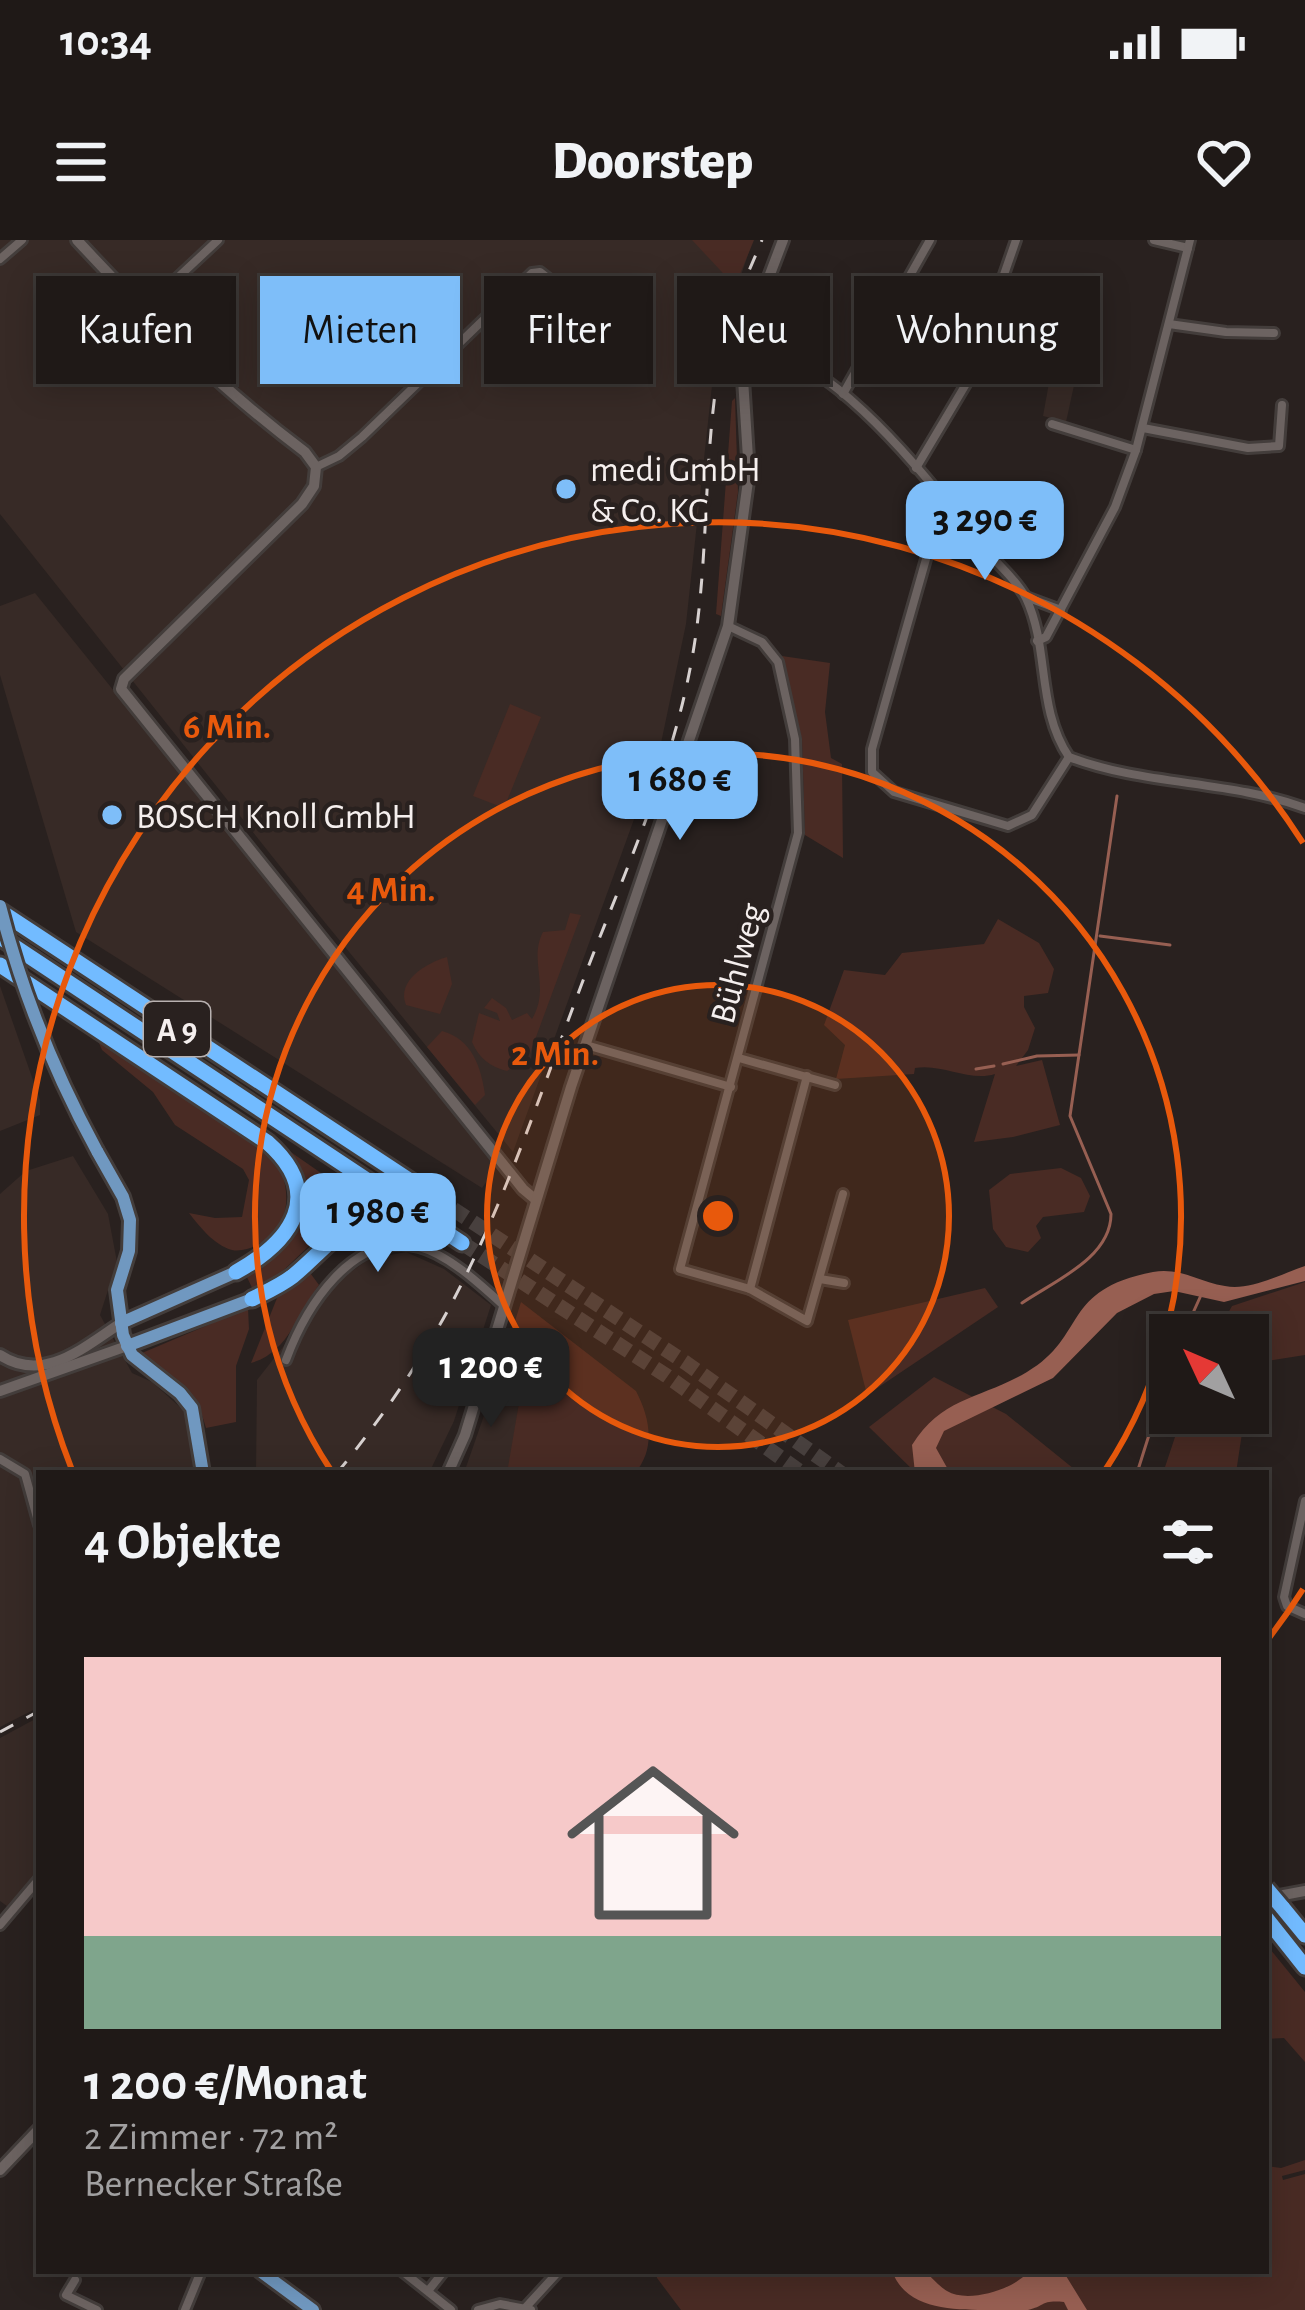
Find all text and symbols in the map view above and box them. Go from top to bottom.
text: 10:34 [60,19,152,64]
icon: menu [48,129,114,195]
icon: heart [1191,129,1257,195]
text: Doorstep [552,135,753,189]
chip: Kaufen [36,276,236,384]
chip: Mieten [260,276,460,384]
chip: Filter [484,276,653,384]
chip: Neu [677,276,830,384]
chip: Wohnung [854,276,1100,384]
place label: medi GmbH & Co. KG [590,452,761,529]
marker: medi GmbH & Co. KG [553,476,579,502]
pin: 3 290 € [874,481,1096,583]
text: 3 290 € [933,500,1037,539]
text: 6 Min. [183,709,271,745]
pin: 1 680 € [569,741,791,843]
text: 1 680 € [629,760,731,799]
place label: BOSCH Knoll GmbH [136,799,416,835]
marker: BOSCH Knoll GmbH [99,802,125,828]
text: 4 Min. [347,872,435,908]
street label: Bühlweg [705,899,771,1027]
road number: A 9 [144,1002,210,1056]
text: 2 Min. [511,1036,599,1072]
pin: 1 980 € [267,1173,489,1275]
text: 1 980 € [327,1192,429,1231]
centre of rings [697,1195,739,1237]
north arrow [1149,1314,1269,1434]
map controls [1149,1314,1269,1434]
pin: 1 200 € [380,1328,602,1430]
text: 1 200 € [439,1347,543,1386]
icon: filters [1155,1509,1221,1575]
text: 4 Objekte [84,1517,281,1568]
icon: home [545,1735,761,1951]
text: 1 200 €/Monat [84,2058,367,2109]
text: 2 Zimmer · 72 m² [84,2118,338,2157]
text: Bernecker Straße [84,2165,343,2204]

